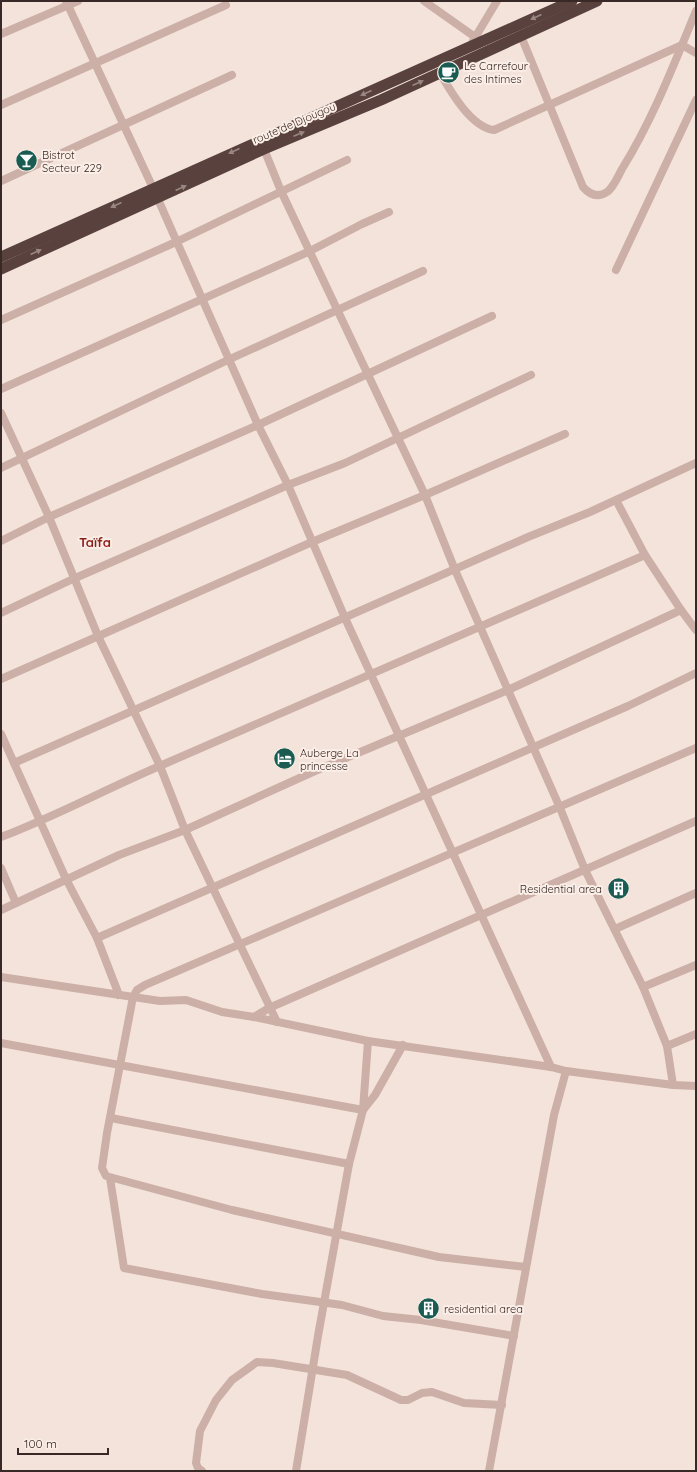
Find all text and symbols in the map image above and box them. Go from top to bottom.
one-way arrow [530,15,542,21]
cafe icon: Le Carrefour des Intimes [436,59,462,85]
place label: Le Carrefour des Intimes [464,59,529,86]
one-way arrow [413,80,424,86]
one-way arrow [361,90,372,96]
street label: route de Djougou [250,99,338,147]
one-way arrow [293,131,305,138]
bar icon: Bistrot Secteur 229 [14,148,40,174]
place label: Bistrot Secteur 229 [42,148,102,175]
one-way arrow [229,148,240,154]
one-way arrow [175,185,186,191]
one-way arrow [110,202,122,208]
one-way arrow [31,249,42,255]
district label: Taïfa [79,534,111,550]
hotel icon: Auberge La princesse [271,746,297,772]
place label: Auberge La princesse [300,746,359,773]
building icon: Residential area [605,876,631,902]
place label: Residential area [520,882,602,896]
building icon: residential area [415,1296,441,1322]
place label: residential area [444,1302,523,1316]
scale bar [18,1430,108,1456]
text: 100 m [24,1436,57,1451]

